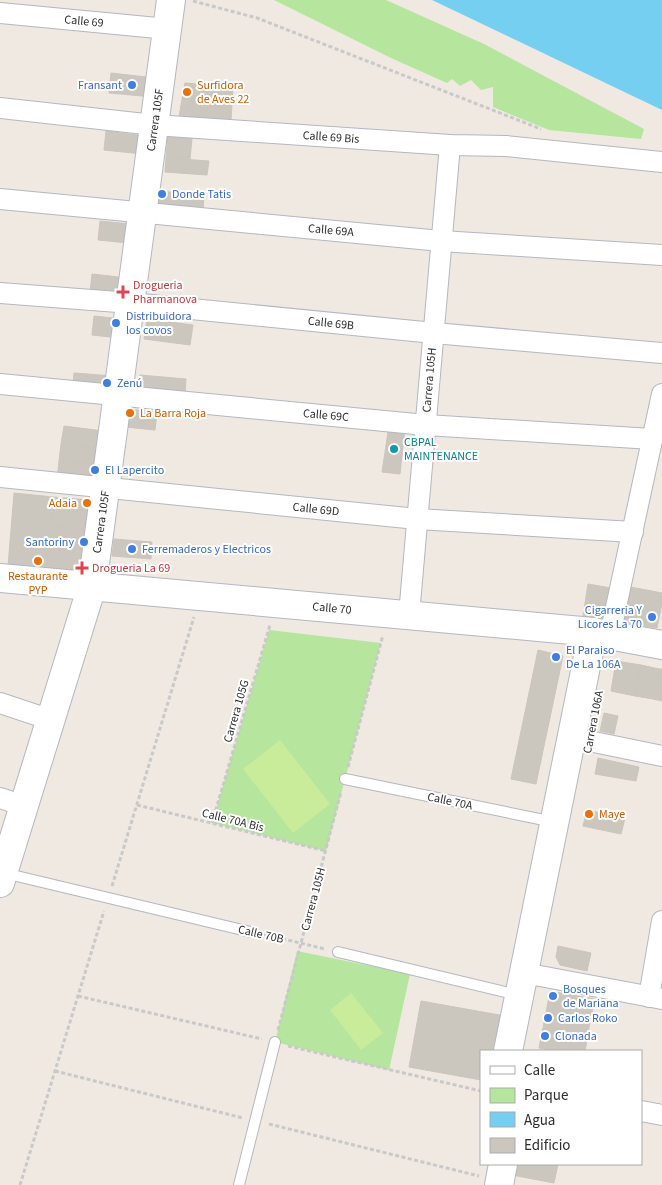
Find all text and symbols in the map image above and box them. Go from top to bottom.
street label: Calle 69 [64,11,104,32]
place label: Fransant [78,77,122,94]
place label: Surfidora de Aves 22 [197,77,249,108]
marker: Fransant [126,79,138,91]
marker: Surfidora de Aves 22 [181,86,193,98]
street label: Carrera 105F [143,88,168,153]
street label: Calle 69 Bis [302,127,360,148]
place label: Donde Tatis [172,186,231,203]
marker: Donde Tatis [156,188,168,200]
street label: Calle 69A [307,220,355,241]
place label: Drogueria Pharmanova [133,277,197,308]
marker: Drogueria Pharmanova [117,286,129,298]
place label: Distribuidora los covos [126,308,192,339]
street label: Calle 69B [307,313,355,334]
marker: Distribuidora los covos [110,317,122,329]
street label: Carrera 105H [418,347,441,413]
place label: Zenú [117,375,142,392]
marker: Zenú [101,377,113,389]
place label: La Barra Roja [140,405,206,422]
street label: Calle 69C [302,405,350,426]
marker: La Barra Roja [124,407,136,419]
place label: CBPAL MAINTENANCE [404,434,478,465]
marker: CBPAL MAINTENANCE [388,443,400,455]
place label: El Lapercito [105,462,164,479]
marker: El Lapercito [89,464,101,476]
street label: Carrera 105F [89,490,114,555]
place label: Adaia [49,495,77,512]
marker: Adaia [81,497,93,509]
street label: Calle 69D [292,499,340,520]
place label: Santoriny [25,534,74,551]
marker: Santoriny [78,536,90,548]
place label: Ferremaderos y Electricos [142,541,271,558]
marker: Ferremaderos y Electricos [126,543,138,555]
marker: Restaurante PYP [32,555,44,567]
place label: Drogueria La 69 [92,560,170,577]
marker: Drogueria La 69 [76,562,88,574]
place label: Restaurante PYP [8,568,68,599]
street label: Calle 70 [312,598,352,619]
place label: Cigarreria Y Licores La 70 [578,602,642,633]
marker: Cigarreria Y Licores La 70 [646,611,658,623]
place label: El Paraiso De La 106A [566,642,621,673]
marker: El Paraiso De La 106A [550,651,562,663]
street label: Carrera 105G [219,678,254,745]
street label: Carrera 106A [579,689,608,755]
street label: Calle 70A [426,788,475,815]
street label: Calle 70A Bis [200,805,266,836]
place label: Maye [599,806,625,823]
marker: Maye [583,808,595,820]
street label: Carrera 105H [297,865,330,933]
street label: Calle 70B [236,921,285,948]
place label: Bosques de Mariana [563,981,619,1012]
marker: Bosques de Mariana [547,990,559,1002]
place label: Carlos Roko [558,1010,617,1027]
marker: Carlos Roko [542,1012,554,1024]
place label: Clonada [555,1028,597,1045]
marker: Clonada [539,1030,551,1042]
legend [480,1050,642,1165]
text: Calle [524,1060,555,1081]
text: Parque [524,1085,568,1106]
text: Agua [524,1110,555,1131]
text: Edificio [524,1135,571,1156]

